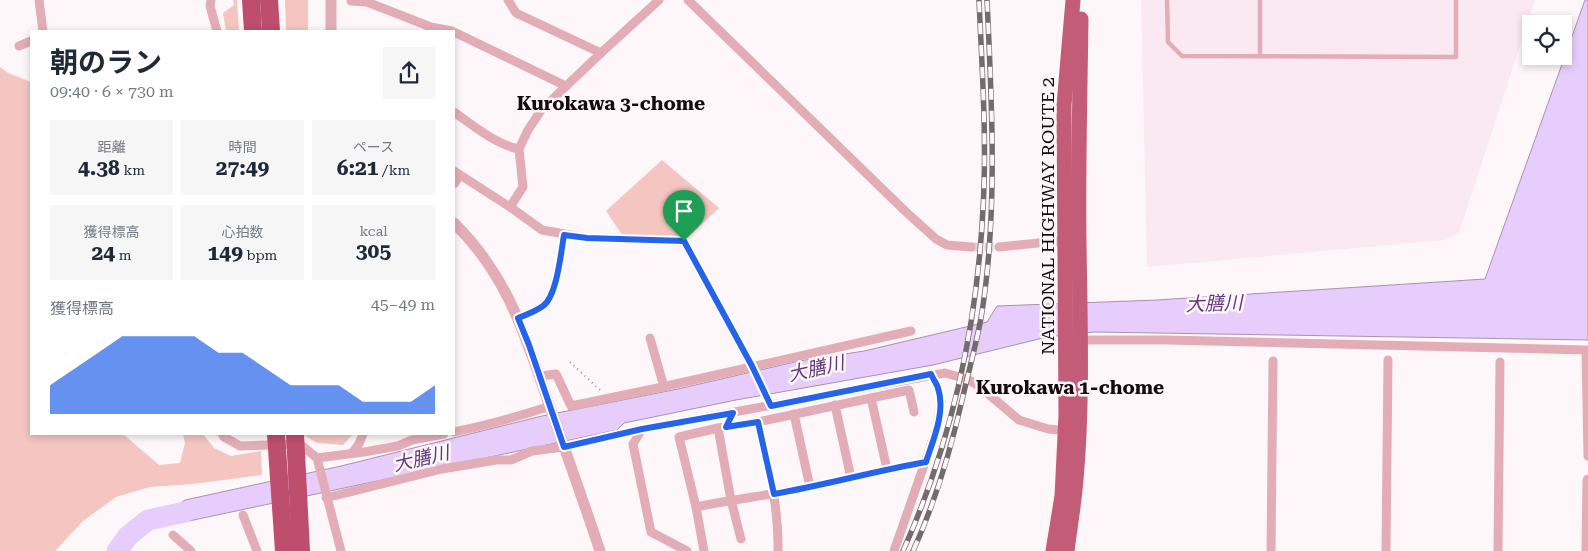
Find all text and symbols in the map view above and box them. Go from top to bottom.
map controls [1522,15,1572,65]
button: locate [1522,15,1572,65]
text: 朝のラン [50,46,162,79]
button: share [383,47,435,99]
street label: NATIONAL HIGHWAY ROUTE 2 [1037,77,1058,355]
text: 09:40 · 6 × 730 m [50,82,174,101]
district label: Kurokawa 3-chome [517,92,705,115]
text: 距離 [98,139,126,155]
text: 時間 [229,139,257,155]
text: ペース [353,139,394,155]
text: 4.38 [78,156,120,180]
text: 27:49 [216,156,269,180]
text: 6:21 [337,156,379,180]
text: km [120,162,145,178]
text: /km [379,162,410,178]
pin [663,190,705,241]
icon: arrive [670,197,698,225]
text: kcal [359,223,388,239]
text: 獲得標高 [84,224,140,240]
text: 心拍数 [222,224,264,240]
text: 305 [356,239,391,263]
text: 24 [92,241,115,265]
text: 149 [208,241,243,265]
text: m [115,247,131,263]
text: bpm [243,247,277,263]
water label: 大膳川 [1185,291,1245,316]
text: 45–49 m [371,295,435,314]
text: 獲得標高 [50,299,114,318]
water label: 大膳川 [786,350,848,386]
district label: Kurokawa 1-chome [976,376,1164,399]
water label: 大膳川 [391,440,453,476]

